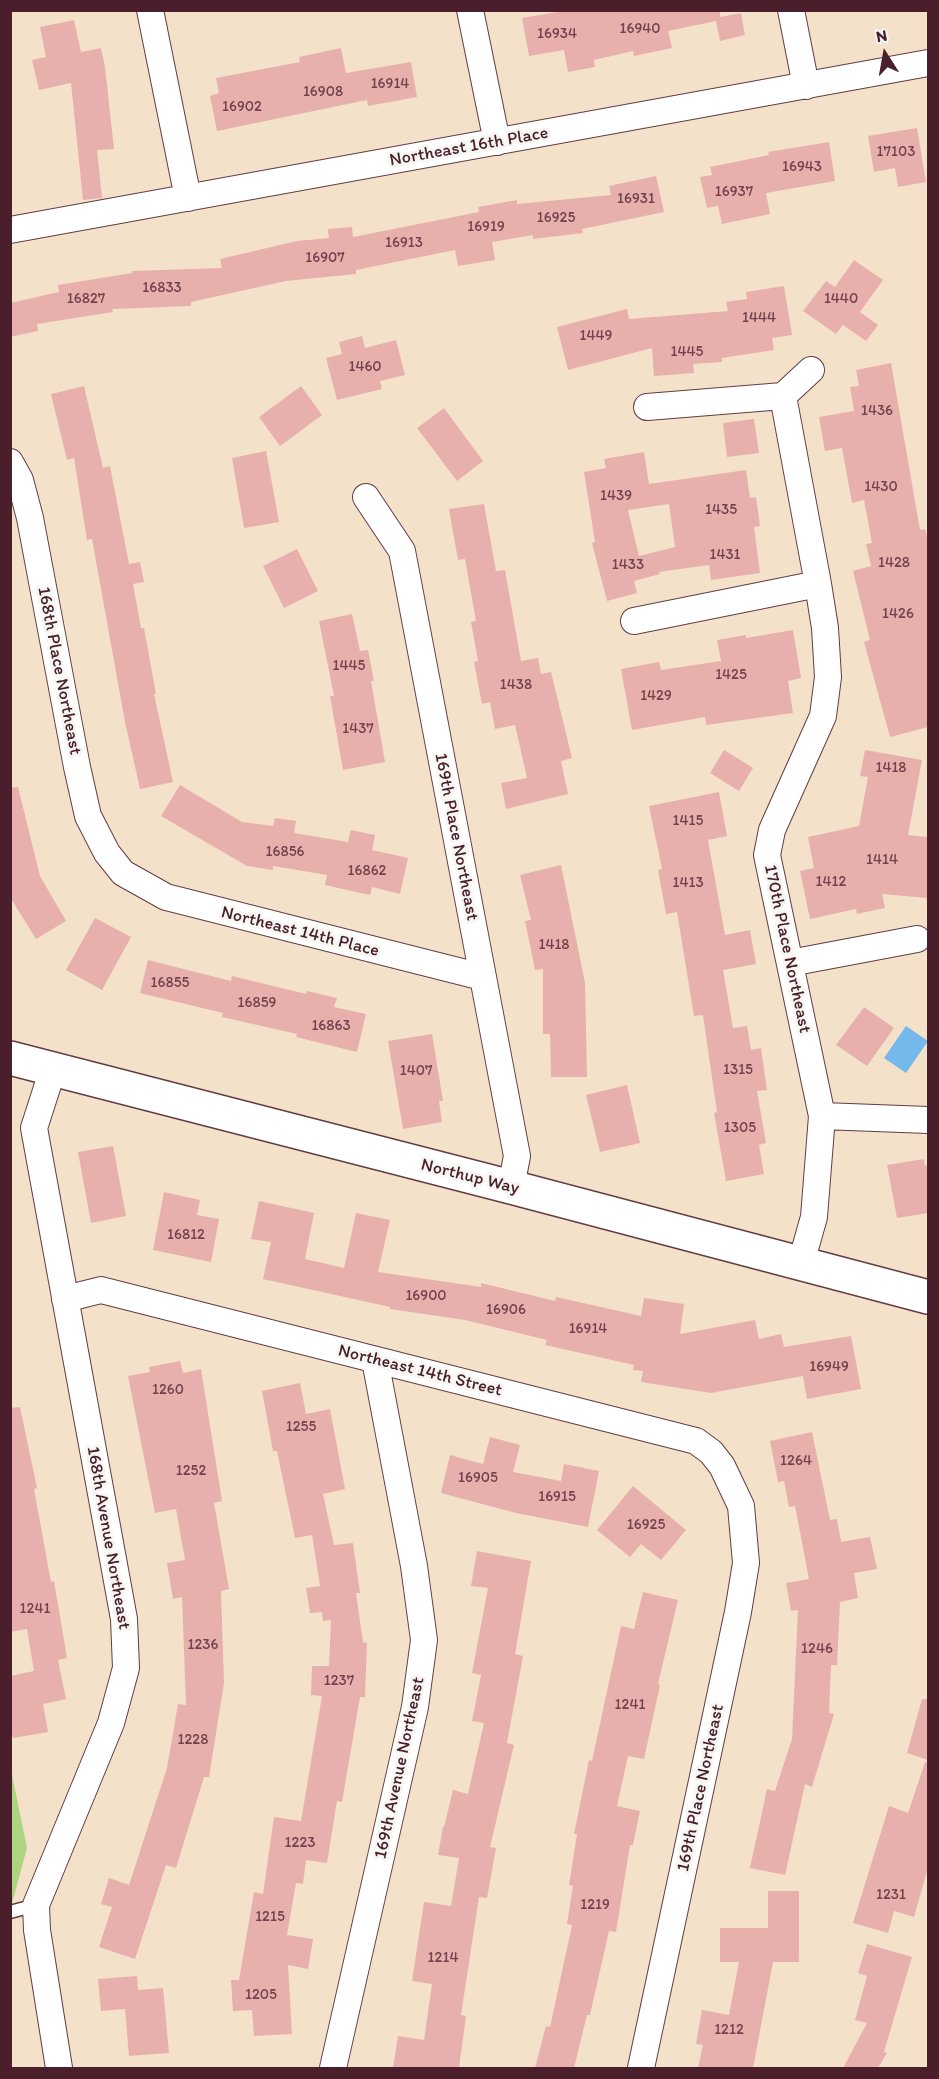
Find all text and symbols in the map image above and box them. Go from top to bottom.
house number: 16940 [620,20,660,38]
north arrow [855,24,915,84]
house number: 16934 [537,25,577,43]
text: N [874,25,889,46]
house number: 16914 [371,75,409,93]
house number: 16908 [303,83,343,101]
house number: 16902 [222,98,262,116]
street label: Northeast 16th Place [388,122,550,172]
house number: 17103 [877,143,915,161]
house number: 16943 [782,158,822,176]
house number: 16937 [715,183,753,201]
house number: 16931 [617,190,655,208]
house number: 16925 [537,209,575,227]
house number: 16919 [467,218,505,236]
house number: 16913 [385,234,423,252]
house number: 16907 [305,249,345,267]
house number: 16833 [142,279,182,297]
house number: 16827 [67,290,105,308]
house number: 1440 [824,290,858,308]
house number: 1444 [742,309,776,327]
house number: 1449 [580,327,612,345]
house number: 1445 [671,343,703,361]
house number: 1460 [348,358,382,376]
house number: 1436 [861,402,893,420]
house number: 1430 [864,478,898,496]
house number: 1439 [600,487,632,505]
house number: 1435 [705,501,737,519]
house number: 1431 [709,546,741,564]
house number: 1428 [878,554,910,572]
house number: 1433 [612,556,644,574]
street label: 168th Place Northeast [32,585,86,757]
house number: 1426 [882,605,914,623]
house number: 1445 [333,657,365,675]
house number: 1425 [715,666,747,684]
house number: 1438 [500,676,532,694]
house number: 1429 [640,687,672,705]
house number: 1437 [342,720,374,738]
street label: 169th Place Northeast [429,751,483,923]
house number: 1418 [875,759,907,777]
house number: 1415 [673,812,703,830]
house number: 16856 [266,843,304,861]
house number: 1414 [866,851,898,869]
house number: 16862 [348,862,386,880]
street label: 170th Place Northeast [759,863,815,1035]
house number: 1412 [816,873,846,891]
house number: 1413 [672,874,704,892]
street label: Northeast 14th Place [219,902,381,962]
house number: 1418 [538,936,570,954]
house number: 16855 [151,974,189,992]
house number: 16859 [238,994,276,1012]
house number: 16863 [311,1017,351,1035]
house number: 1315 [723,1061,753,1079]
house number: 1407 [400,1062,432,1080]
house number: 1305 [724,1119,756,1137]
street label: Northup Way [419,1154,521,1200]
house number: 16812 [167,1226,205,1244]
house number: 16900 [405,1287,447,1305]
house number: 16906 [486,1301,526,1319]
house number: 16914 [569,1320,607,1338]
street label: Northeast 14th Street [336,1340,504,1402]
house number: 16949 [809,1358,849,1376]
house number: 1260 [152,1381,184,1399]
house number: 1255 [286,1418,316,1436]
street label: 168th Avenue Northeast [81,1445,135,1631]
house number: 1264 [780,1452,812,1470]
house number: 1252 [176,1462,206,1480]
house number: 16905 [458,1469,498,1487]
house number: 16915 [538,1488,576,1506]
house number: 16925 [627,1516,665,1534]
house number: 1241 [20,1600,50,1618]
house number: 1236 [188,1636,218,1654]
house number: 1246 [801,1640,833,1658]
house number: 1237 [324,1672,354,1690]
street label: 169th Avenue Northeast [370,1675,430,1861]
house number: 1241 [615,1696,645,1714]
street label: 169th Place Northeast [673,1702,729,1874]
house number: 1228 [178,1731,208,1749]
house number: 1223 [285,1834,315,1852]
house number: 1231 [876,1886,906,1904]
house number: 1219 [580,1896,610,1914]
house number: 1215 [255,1908,285,1926]
house number: 1214 [428,1949,458,1967]
house number: 1205 [245,1986,277,2004]
house number: 1212 [714,2021,744,2039]

